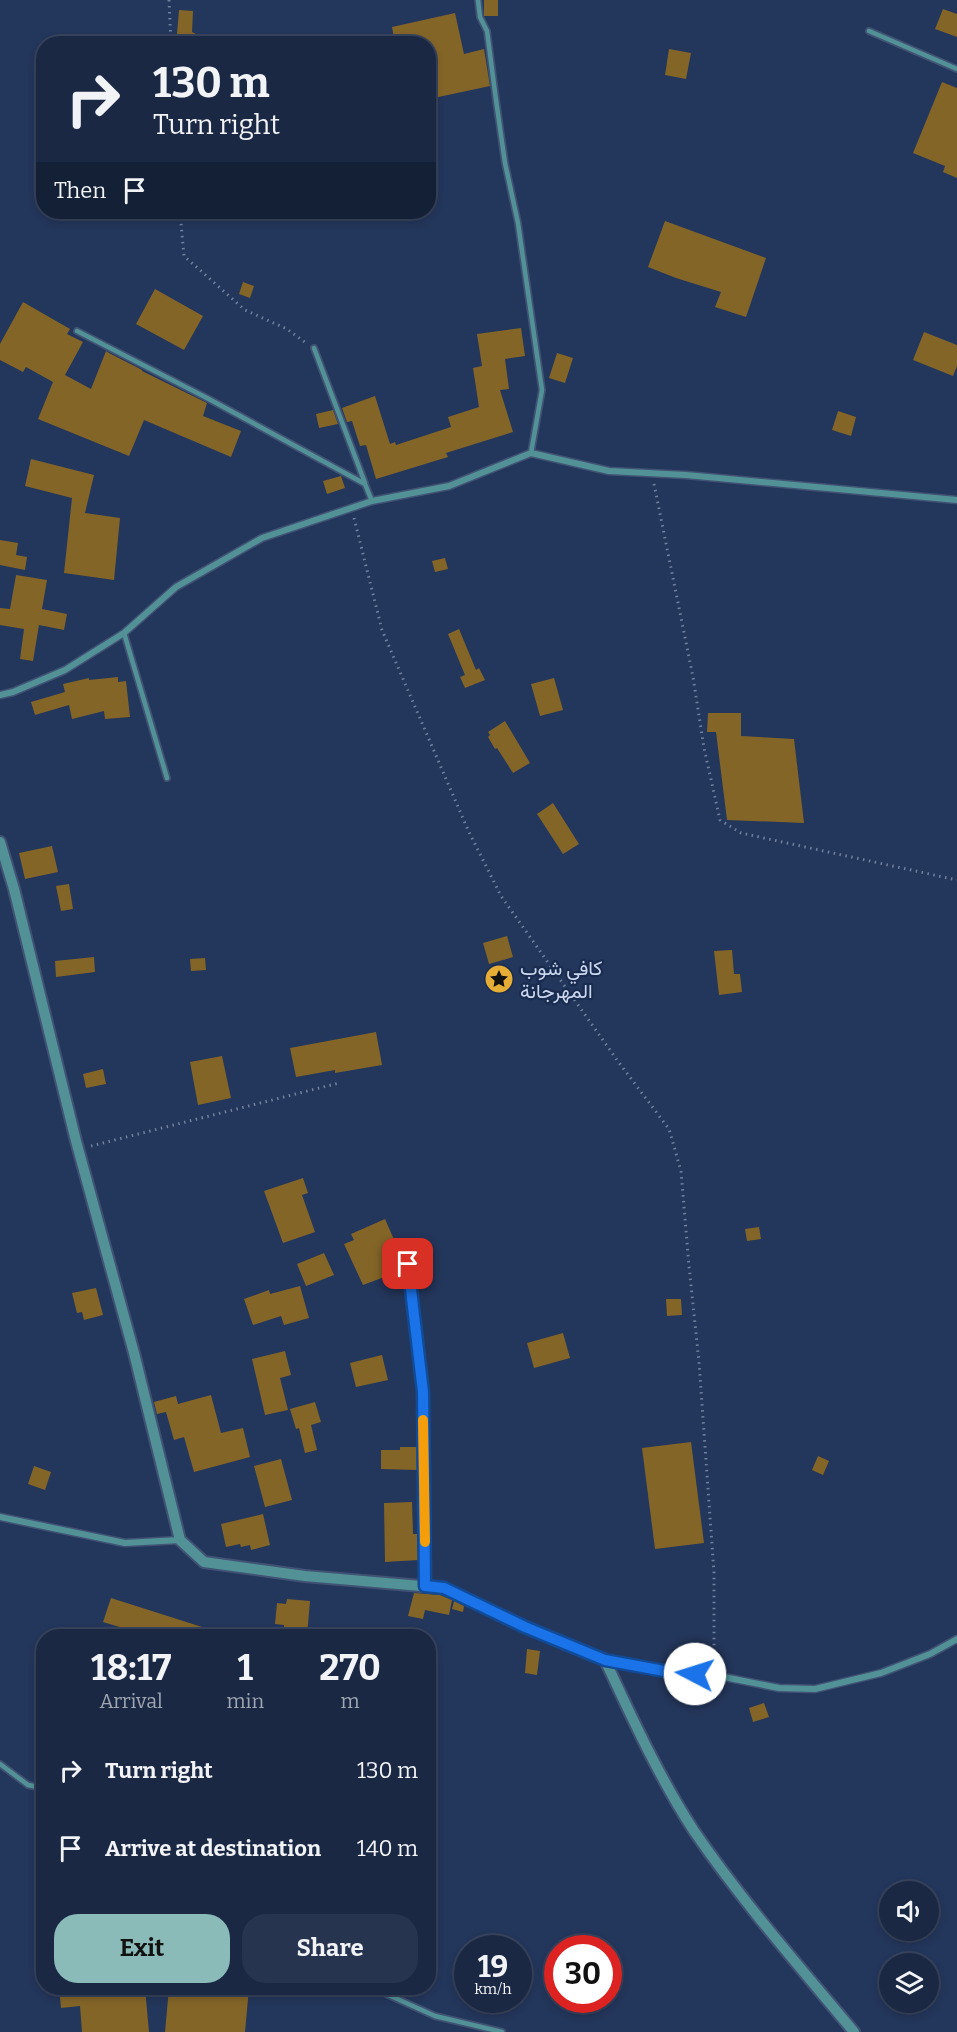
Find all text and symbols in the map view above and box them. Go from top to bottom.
text: 130 m [153,58,270,108]
icon: right [54,60,132,138]
text: Turn right [153,109,280,141]
icon: arrive [118,174,151,207]
text: Then [54,177,106,204]
place label: كافي شوب المهرجانة [520,956,603,1004]
place icon: كافي شوب المهرجانة [483,963,515,995]
pin [382,1238,433,1289]
icon: arrive [391,1247,424,1280]
position arrow [663,1642,727,1706]
text: 18:17 [91,1646,171,1690]
text: 1 [237,1646,253,1690]
text: 270 [319,1646,381,1690]
text: Arrival [100,1689,163,1713]
text: min [226,1689,264,1713]
text: m [340,1689,360,1713]
icon: right [54,1754,87,1787]
text: Turn right [105,1757,213,1784]
text: 130 m [357,1757,418,1784]
icon: arrive [54,1832,87,1865]
text: Arrive at destination [105,1835,321,1862]
text: 140 m [357,1835,418,1862]
map controls [879,1881,939,2013]
button: sound [879,1881,939,1941]
button: Exit [54,1914,230,1983]
button: Share [242,1914,418,1983]
speed limit sign: 30 [544,1935,622,2013]
text: 19 [478,1949,508,1985]
button: layers [879,1953,939,2013]
text: km/h [474,1980,512,1998]

